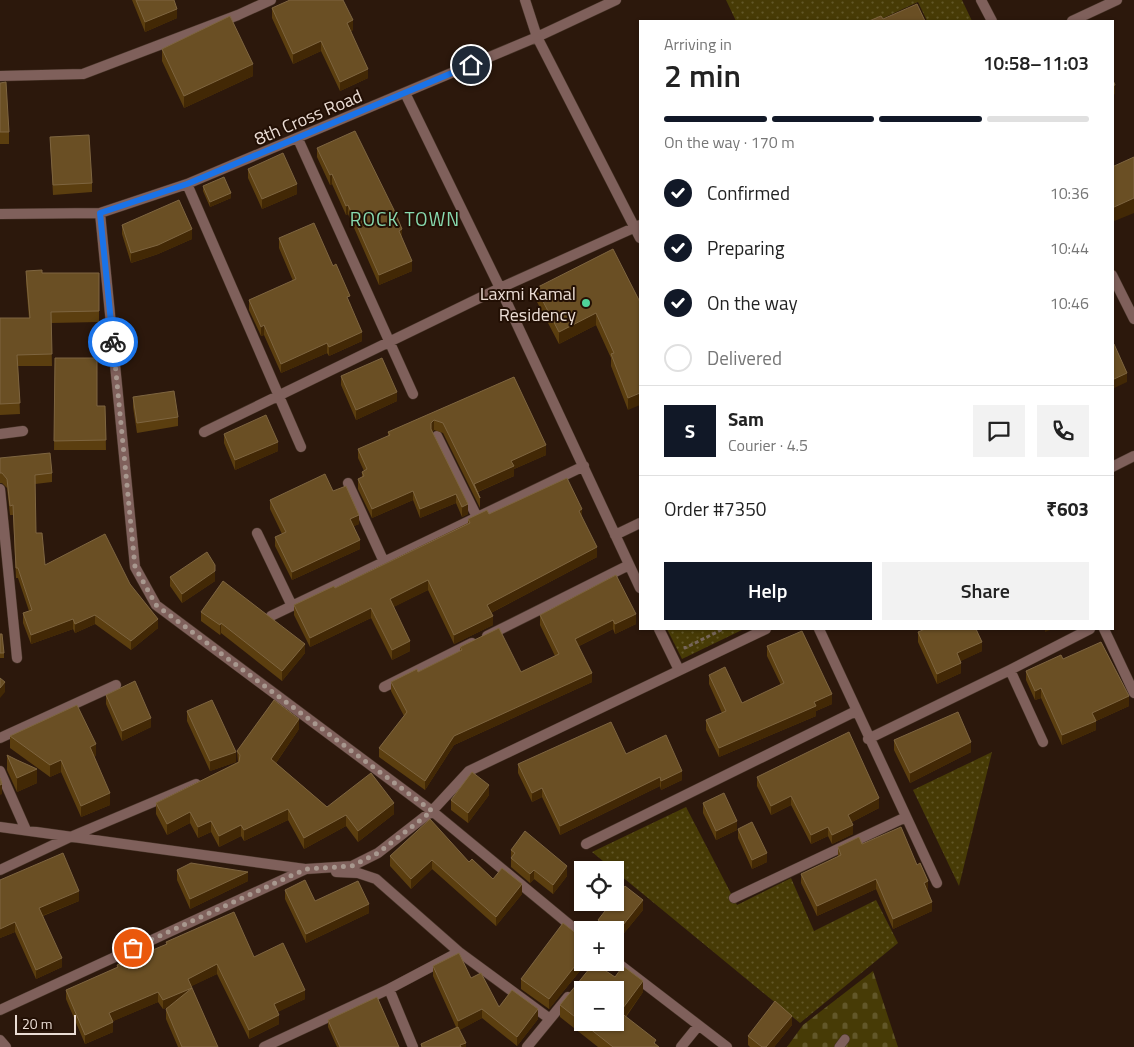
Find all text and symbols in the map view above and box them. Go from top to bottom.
text: Arriving in [664,32,732,56]
pin [450,44,492,86]
text: 10:58–11:03 [983,48,1089,77]
icon: home [457,51,485,79]
text: 2 min [664,51,741,99]
street label: 8th Cross Road [250,82,366,152]
text: On the way · 170 m [664,130,795,154]
text: Confirmed [707,178,790,207]
icon: check [664,179,692,207]
text: 10:36 [1050,181,1089,205]
district label: ROCK TOWN [350,204,460,233]
text: Preparing [707,233,784,262]
icon: check [664,234,692,262]
text: 10:44 [1050,236,1089,260]
place label: Laxmi Kamal Residency [480,280,576,328]
text: On the way [707,288,798,317]
icon: check [664,289,692,317]
text: 10:46 [1050,291,1089,315]
marker: Laxmi Kamal Residency [580,297,592,309]
courier [88,317,138,367]
icon: bike [99,328,127,356]
text: Delivered [707,343,782,372]
text: Sam [728,404,764,433]
button: chat [973,405,1025,457]
button: phone [1037,405,1089,457]
text: S [685,416,695,445]
text: Courier · 4.5 [728,433,808,457]
text: Order #7350 [664,494,766,523]
text: ₹603 [1046,494,1089,523]
button: Help [664,562,872,620]
button: Share [882,562,1089,620]
map controls [574,861,624,1031]
button: locate [574,861,624,911]
button: + [574,921,624,971]
pin [112,927,154,969]
icon: bag [119,934,147,962]
button: − [574,981,624,1031]
scale bar [15,1012,76,1035]
text: 20 m [22,1013,52,1034]

